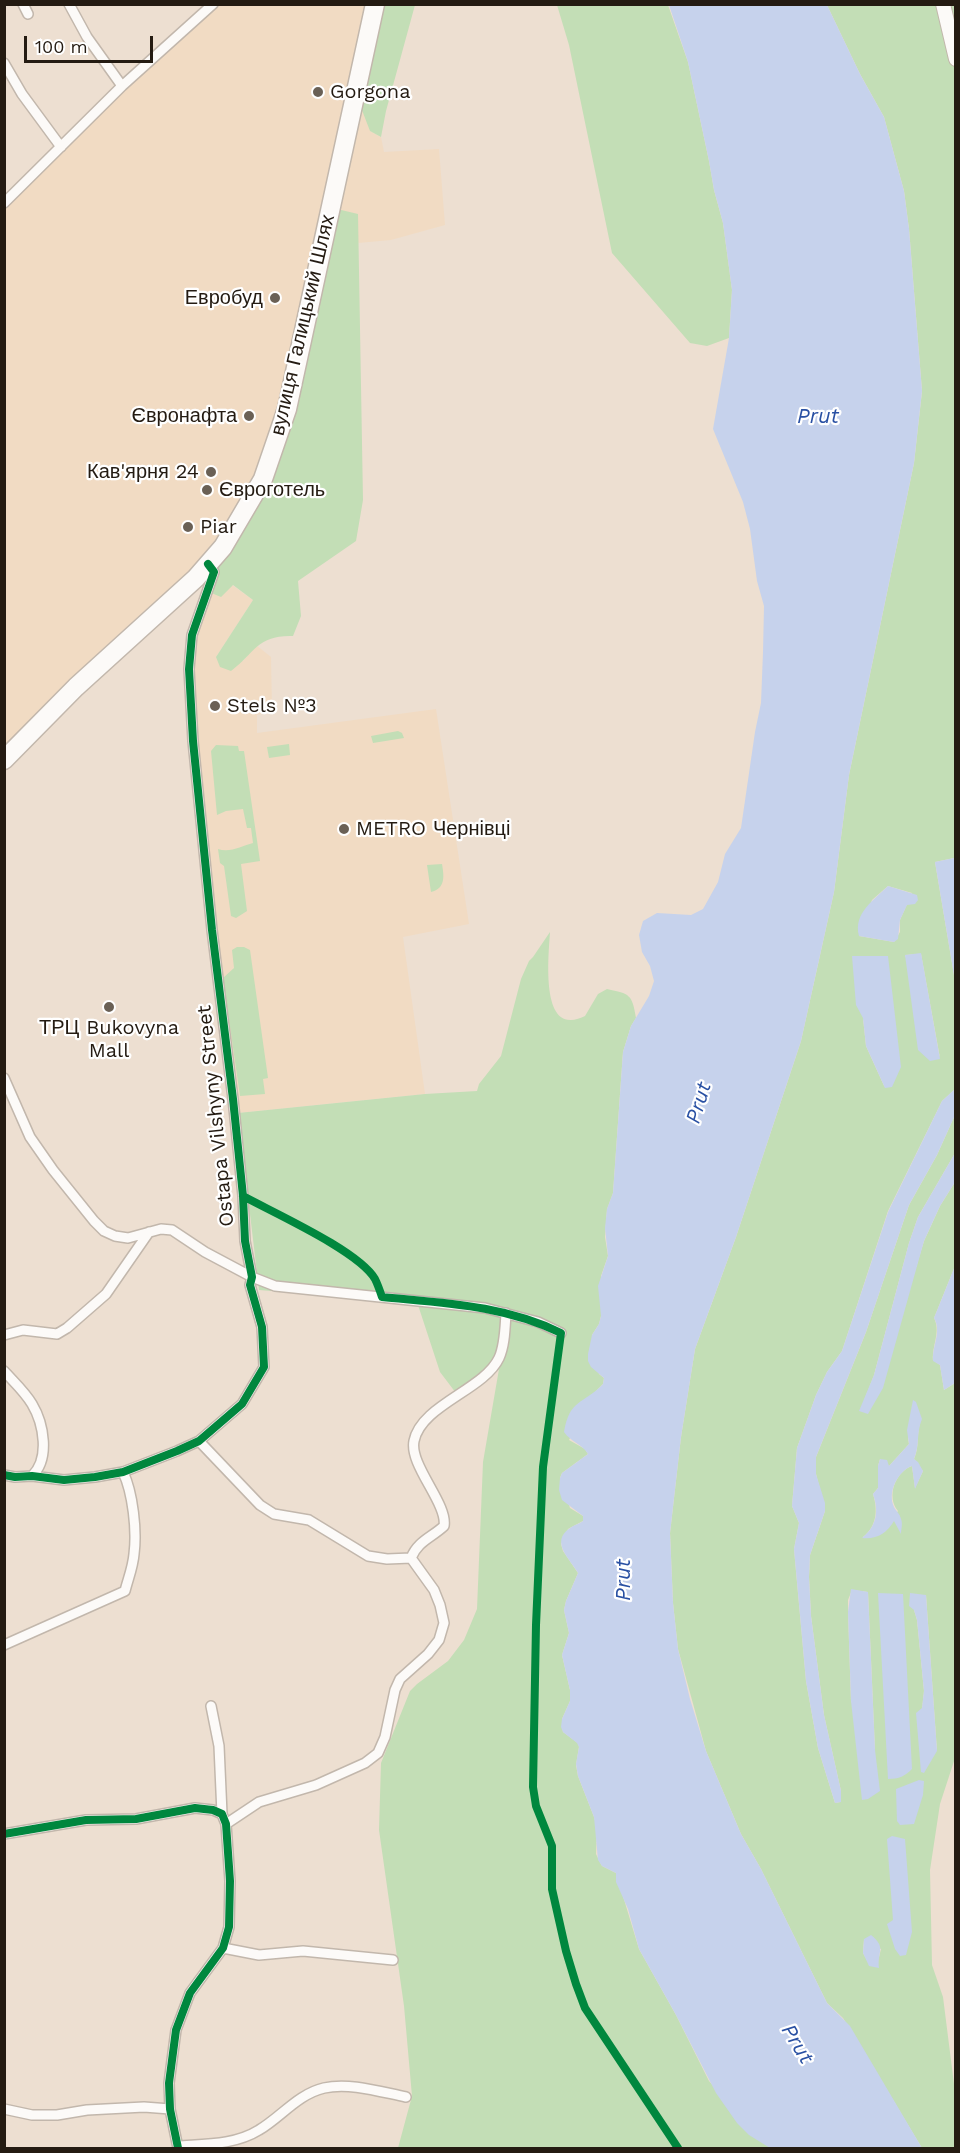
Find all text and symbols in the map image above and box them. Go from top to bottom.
scale bar [27,24,156,62]
text: 100 m [35,36,88,57]
place label: Gorgona [330,80,410,104]
marker: Gorgona [311,85,325,99]
street label: вулиця Галицький Шлях [266,212,340,438]
place label: Евробуд [185,286,263,310]
marker: Евробуд [268,291,282,305]
place label: Євронафта [132,404,237,428]
water label: Prut [797,404,839,430]
marker: Євронафта [242,409,256,423]
place label: Кав'ярня 24 [87,460,199,484]
marker: Кав'ярня 24 [204,465,218,479]
place label: Євроготель [219,478,325,502]
marker: Євроготель [200,483,214,497]
place label: Piar [200,515,237,539]
marker: Piar [181,520,195,534]
place label: Stels №3 [227,694,317,718]
marker: Stels №3 [208,699,222,713]
place label: METRO Чернівці [356,817,510,841]
marker: METRO Чернівці [337,822,351,836]
marker: ТРЦ Bukovyna Mall [102,1000,116,1014]
street label: Ostapa Vilshyny Street [192,1004,240,1228]
place label: ТРЦ Bukovyna Mall [39,1016,179,1063]
water label: Prut [681,1079,717,1127]
water label: Prut [611,1559,637,1601]
water label: Prut [775,2020,819,2068]

